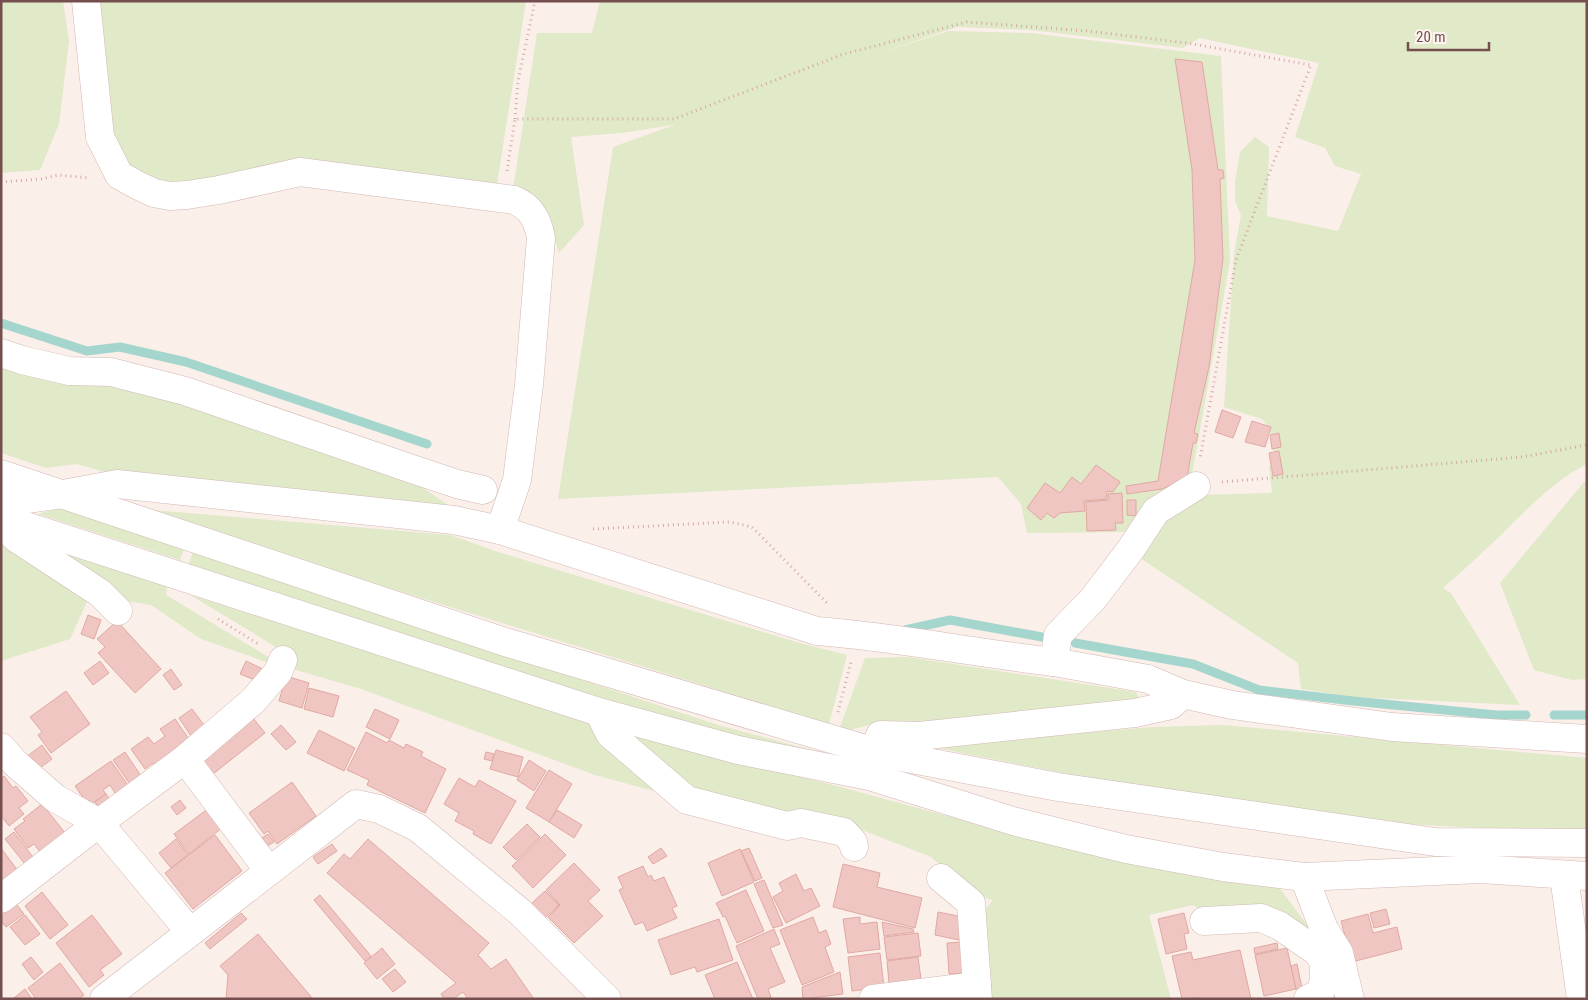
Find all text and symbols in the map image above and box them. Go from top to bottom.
scale bar [1408,20,1489,52]
text: 20 m [1416,28,1446,46]

